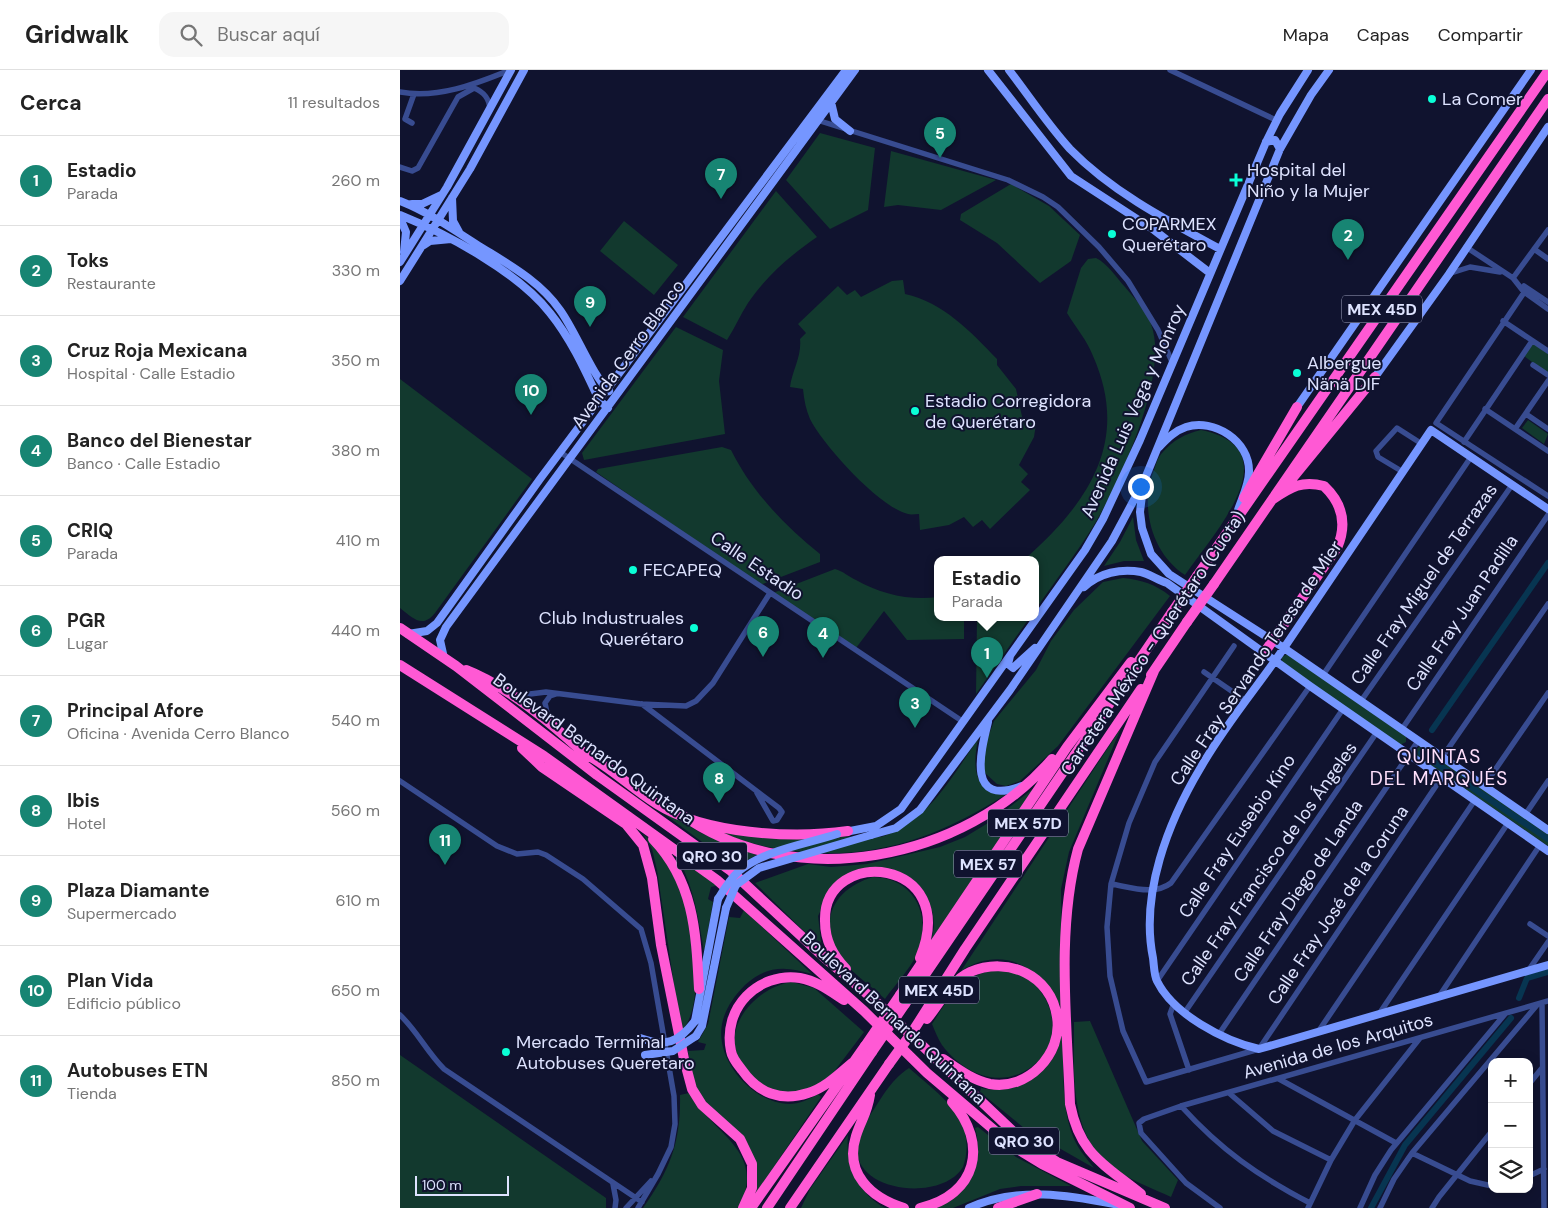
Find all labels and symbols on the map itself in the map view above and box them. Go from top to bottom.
place label: La Comer [1442,87,1523,111]
marker: La Comer [1426,93,1438,105]
pin: 5 [924,117,956,158]
pin: 7 [705,158,737,199]
place label: Hospital del Niño y la Mujer [1247,158,1370,203]
marker: Hospital del Niño y la Mujer [1229,173,1243,187]
place label: COPARMEX Querétaro [1122,212,1217,257]
pin: 2 [1332,219,1364,260]
marker: COPARMEX Querétaro [1106,228,1118,240]
street label: Avenida Cerro Blanco [566,275,690,433]
pin: 9 [574,286,606,327]
road number: MEX 45D [1342,295,1422,322]
street label: Avenida Luis Vega y Monroy [1075,300,1191,522]
place label: Albergue Nänä DIF [1307,351,1381,396]
marker: Albergue Nänä DIF [1291,367,1303,379]
pin: 10 [515,374,547,415]
place label: Estadio Corregidora de Querétaro [925,389,1091,434]
marker: Estadio Corregidora de Querétaro [909,405,921,417]
your location [1128,474,1154,500]
street label: Calle Fray Miguel de Terrazas [1345,479,1503,689]
street label: Carretera México - Querétaro (Cuota) [1055,506,1251,780]
street label: Calle Estadio [706,526,808,606]
street label: Calle Fray Juan Padilla [1401,530,1523,696]
street label: Calle Fray Servando Teresa de Mier [1165,535,1348,790]
place label: FECAPEQ [643,558,722,582]
marker: FECAPEQ [627,564,639,576]
place label: Club Industruales Querétaro [539,606,684,651]
pin: 6 [747,616,779,657]
pin: 4 [807,617,839,658]
marker: Club Industruales Querétaro [688,622,700,634]
pin: 1 [971,637,1003,678]
street label: Boulevard Bernardo Quintana [488,668,700,830]
pin: 3 [899,687,931,728]
street label: Calle Fray Francisco de los Ángeles [1175,737,1363,991]
district label: QUINTAS DEL MARQUÉS [1370,744,1508,791]
street label: Calle Fray Eusebio Kino [1173,749,1301,923]
pin: 8 [703,762,735,803]
street label: Calle Fray Diego de Landa [1228,795,1368,987]
street label: Calle Fray José de la Coruna [1262,801,1414,1009]
road number: MEX 57D [988,810,1068,836]
pin: 11 [429,824,461,865]
road number: QRO 30 [677,842,747,869]
road number: MEX 57 [954,851,1022,878]
street label: Boulevard Bernardo Quintana [797,926,991,1110]
road number: MEX 45D [899,976,979,1004]
street label: Avenida de los Arquitos [1240,1007,1436,1085]
place label: Mercado Terminal Autobuses Queretaro [516,1030,695,1075]
marker: Mercado Terminal Autobuses Queretaro [500,1046,512,1058]
road number: QRO 30 [989,1128,1059,1154]
scale bar [415,1173,509,1196]

